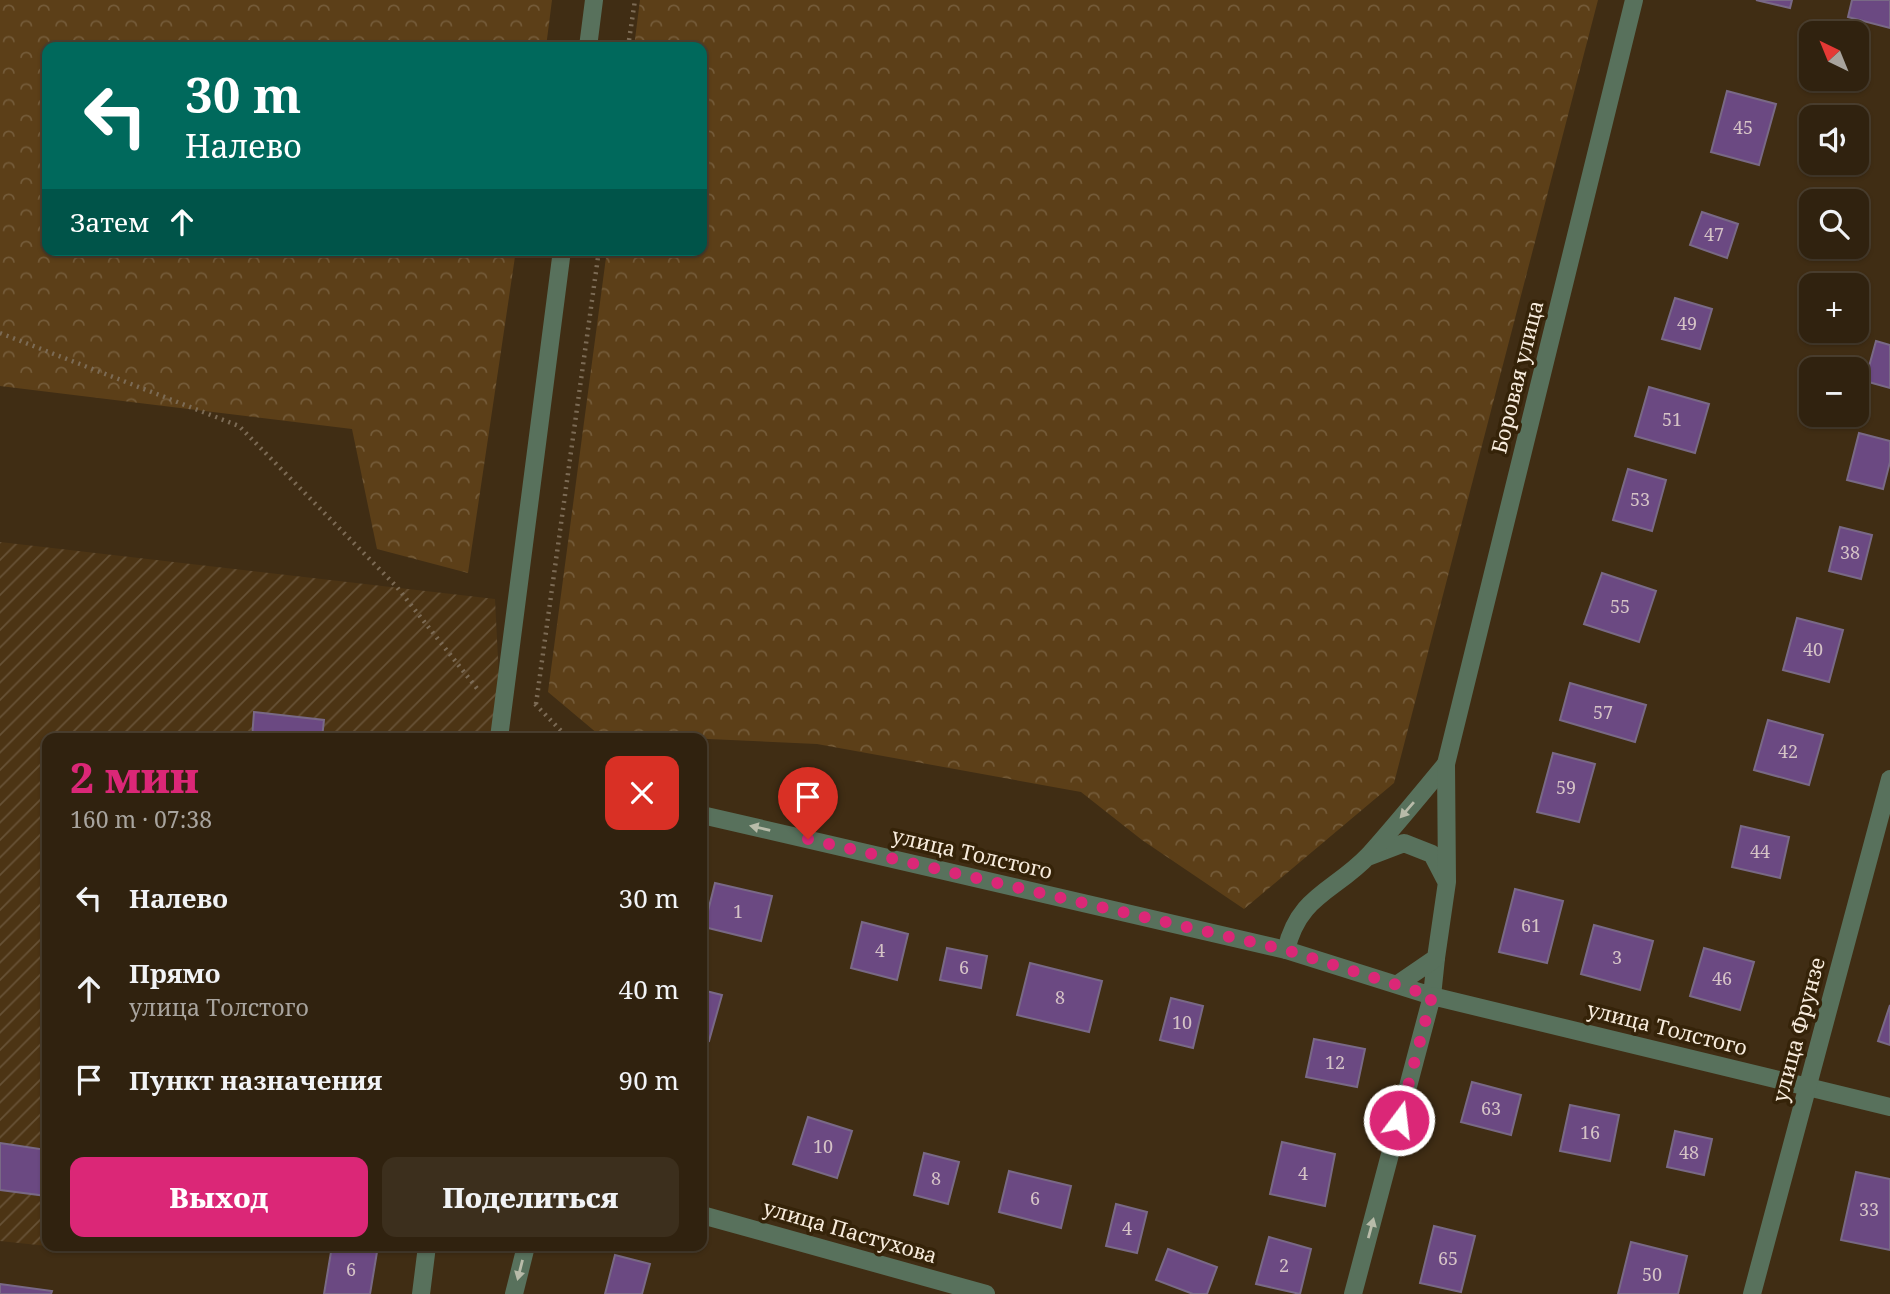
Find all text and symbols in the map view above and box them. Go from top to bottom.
north arrow [1799,21,1869,91]
map controls [1799,21,1869,427]
text: 30 m [185,61,301,127]
icon: left [70,70,161,161]
button: sound [1799,105,1869,175]
house number: 45 [1733,115,1753,139]
text: Налево [185,124,302,167]
button: search [1799,189,1869,259]
icon: ahead [163,203,201,241]
text: Затем [70,204,149,240]
house number: 47 [1704,222,1724,246]
button: + [1799,273,1869,343]
street label: Боровая улица [1484,297,1550,456]
house number: 49 [1677,311,1697,335]
button: − [1799,357,1869,427]
house number: 51 [1662,407,1682,431]
house number: 53 [1630,487,1650,511]
house number: 38 [1840,540,1860,564]
house number: 55 [1610,594,1630,618]
house number: 40 [1803,637,1823,661]
house number: 57 [1593,700,1613,724]
house number: 42 [1778,739,1798,763]
text: 2 мин [70,748,199,805]
button: close [605,756,679,830]
pin [778,767,838,839]
house number: 59 [1556,775,1576,799]
icon: arrive [789,778,827,816]
one-way arrow [1400,802,1415,819]
text: 160 m · 07:38 [70,803,212,835]
street label: улица Толстого [889,821,1055,885]
one-way arrow [749,822,771,833]
house number: 44 [1750,839,1770,863]
icon: left [70,879,108,917]
text: Налево [129,880,228,916]
text: 30 m [619,880,679,916]
house number: 1 [733,899,743,923]
house number: 61 [1521,913,1541,937]
house number: 4 [875,938,885,962]
house number: 3 [1612,945,1622,969]
street label: улица Фрунзе [1765,954,1831,1105]
text: Прямо [129,955,220,991]
house number: 6 [959,955,969,979]
house number: 46 [1712,966,1732,990]
icon: ahead [70,970,108,1008]
text: 40 m [619,971,679,1007]
house number: 8 [1055,985,1065,1009]
text: улица Толстого [129,991,309,1023]
street label: улица Толстого [1584,995,1750,1061]
house number: 10 [1172,1010,1192,1034]
house number: 12 [1325,1050,1345,1074]
icon: arrive [70,1061,108,1099]
text: Пункт назначения [129,1062,382,1098]
text: 90 m [619,1062,679,1098]
position arrow [1362,1083,1436,1157]
house number: 63 [1481,1096,1501,1120]
house number: 16 [1580,1120,1600,1144]
house number: 10 [813,1134,833,1158]
house number: 48 [1679,1140,1699,1164]
button: Выход [70,1157,368,1237]
button: Поделиться [382,1157,679,1237]
house number: 4 [1298,1161,1308,1185]
house number: 8 [931,1166,941,1190]
house number: 6 [1030,1186,1040,1210]
street label: улица Пастухова [760,1193,941,1269]
house number: 33 [1859,1197,1879,1221]
house number: 4 [1122,1216,1132,1240]
one-way arrow [1366,1217,1377,1239]
house number: 65 [1438,1246,1458,1270]
house number: 2 [1279,1253,1289,1277]
house number: 6 [346,1257,356,1281]
one-way arrow [514,1259,525,1281]
house number: 50 [1642,1262,1662,1286]

